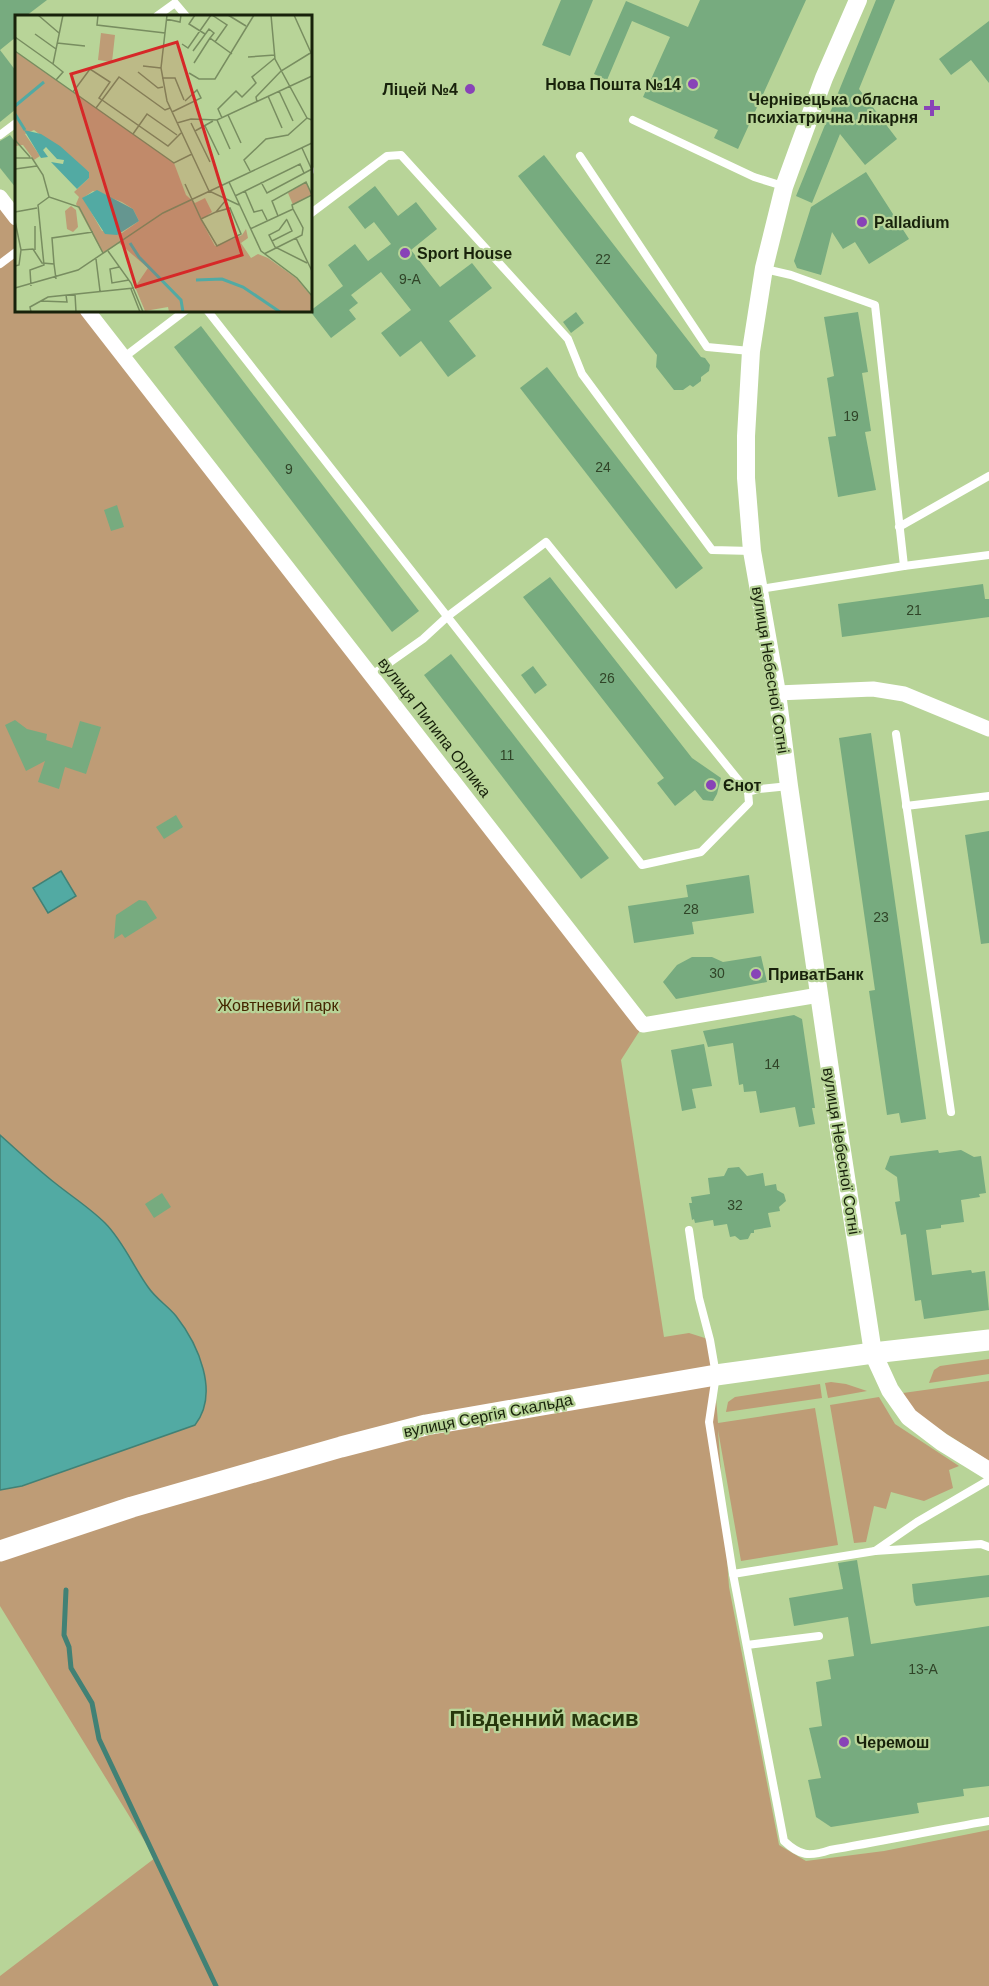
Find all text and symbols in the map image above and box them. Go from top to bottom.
inset map [15,15,312,312]
place label: Нова Пошта №14 [545,76,681,93]
marker: Нова Пошта №14 [686,77,700,91]
place label: Ліцей №4 [383,81,458,98]
marker: Ліцей №4 [463,82,477,96]
place label: Чернівецька обласна психіатрична лікарня [747,91,918,126]
marker: Чернівецька обласна психіатрична лікарня [923,99,941,117]
place label: Palladium [874,214,950,231]
marker: Palladium [855,215,869,229]
place label: Sport House [417,245,512,262]
marker: Sport House [398,246,412,260]
house number: 22 [595,251,611,267]
house number: 9-А [399,271,422,287]
house number: 19 [843,408,859,424]
house number: 24 [595,459,611,475]
house number: 9 [285,461,293,477]
street label: вулиця Небесної Сотні [749,585,792,755]
house number: 21 [906,602,922,618]
street label: вулиця Пилипа Орлика [375,654,494,801]
house number: 26 [599,670,615,686]
house number: 11 [500,747,514,763]
place label: Єнот [723,777,761,794]
marker: Єнот [704,778,718,792]
house number: 28 [683,901,699,917]
house number: 23 [873,909,889,925]
house number: 30 [709,965,725,981]
place label: ПриватБанк [768,966,865,983]
marker: ПриватБанк [749,967,763,981]
park label: Жовтневий парк [218,997,339,1014]
house number: 14 [764,1056,780,1072]
street label: вулиця Небесної Сотні [820,1066,863,1236]
house number: 32 [727,1197,743,1213]
street label: вулиця Сергія Скальда [402,1391,574,1440]
house number: 13-А [908,1661,938,1677]
district label: Південний масив [450,1706,638,1731]
place label: Черемош [856,1734,929,1751]
marker: Черемош [837,1735,851,1749]

